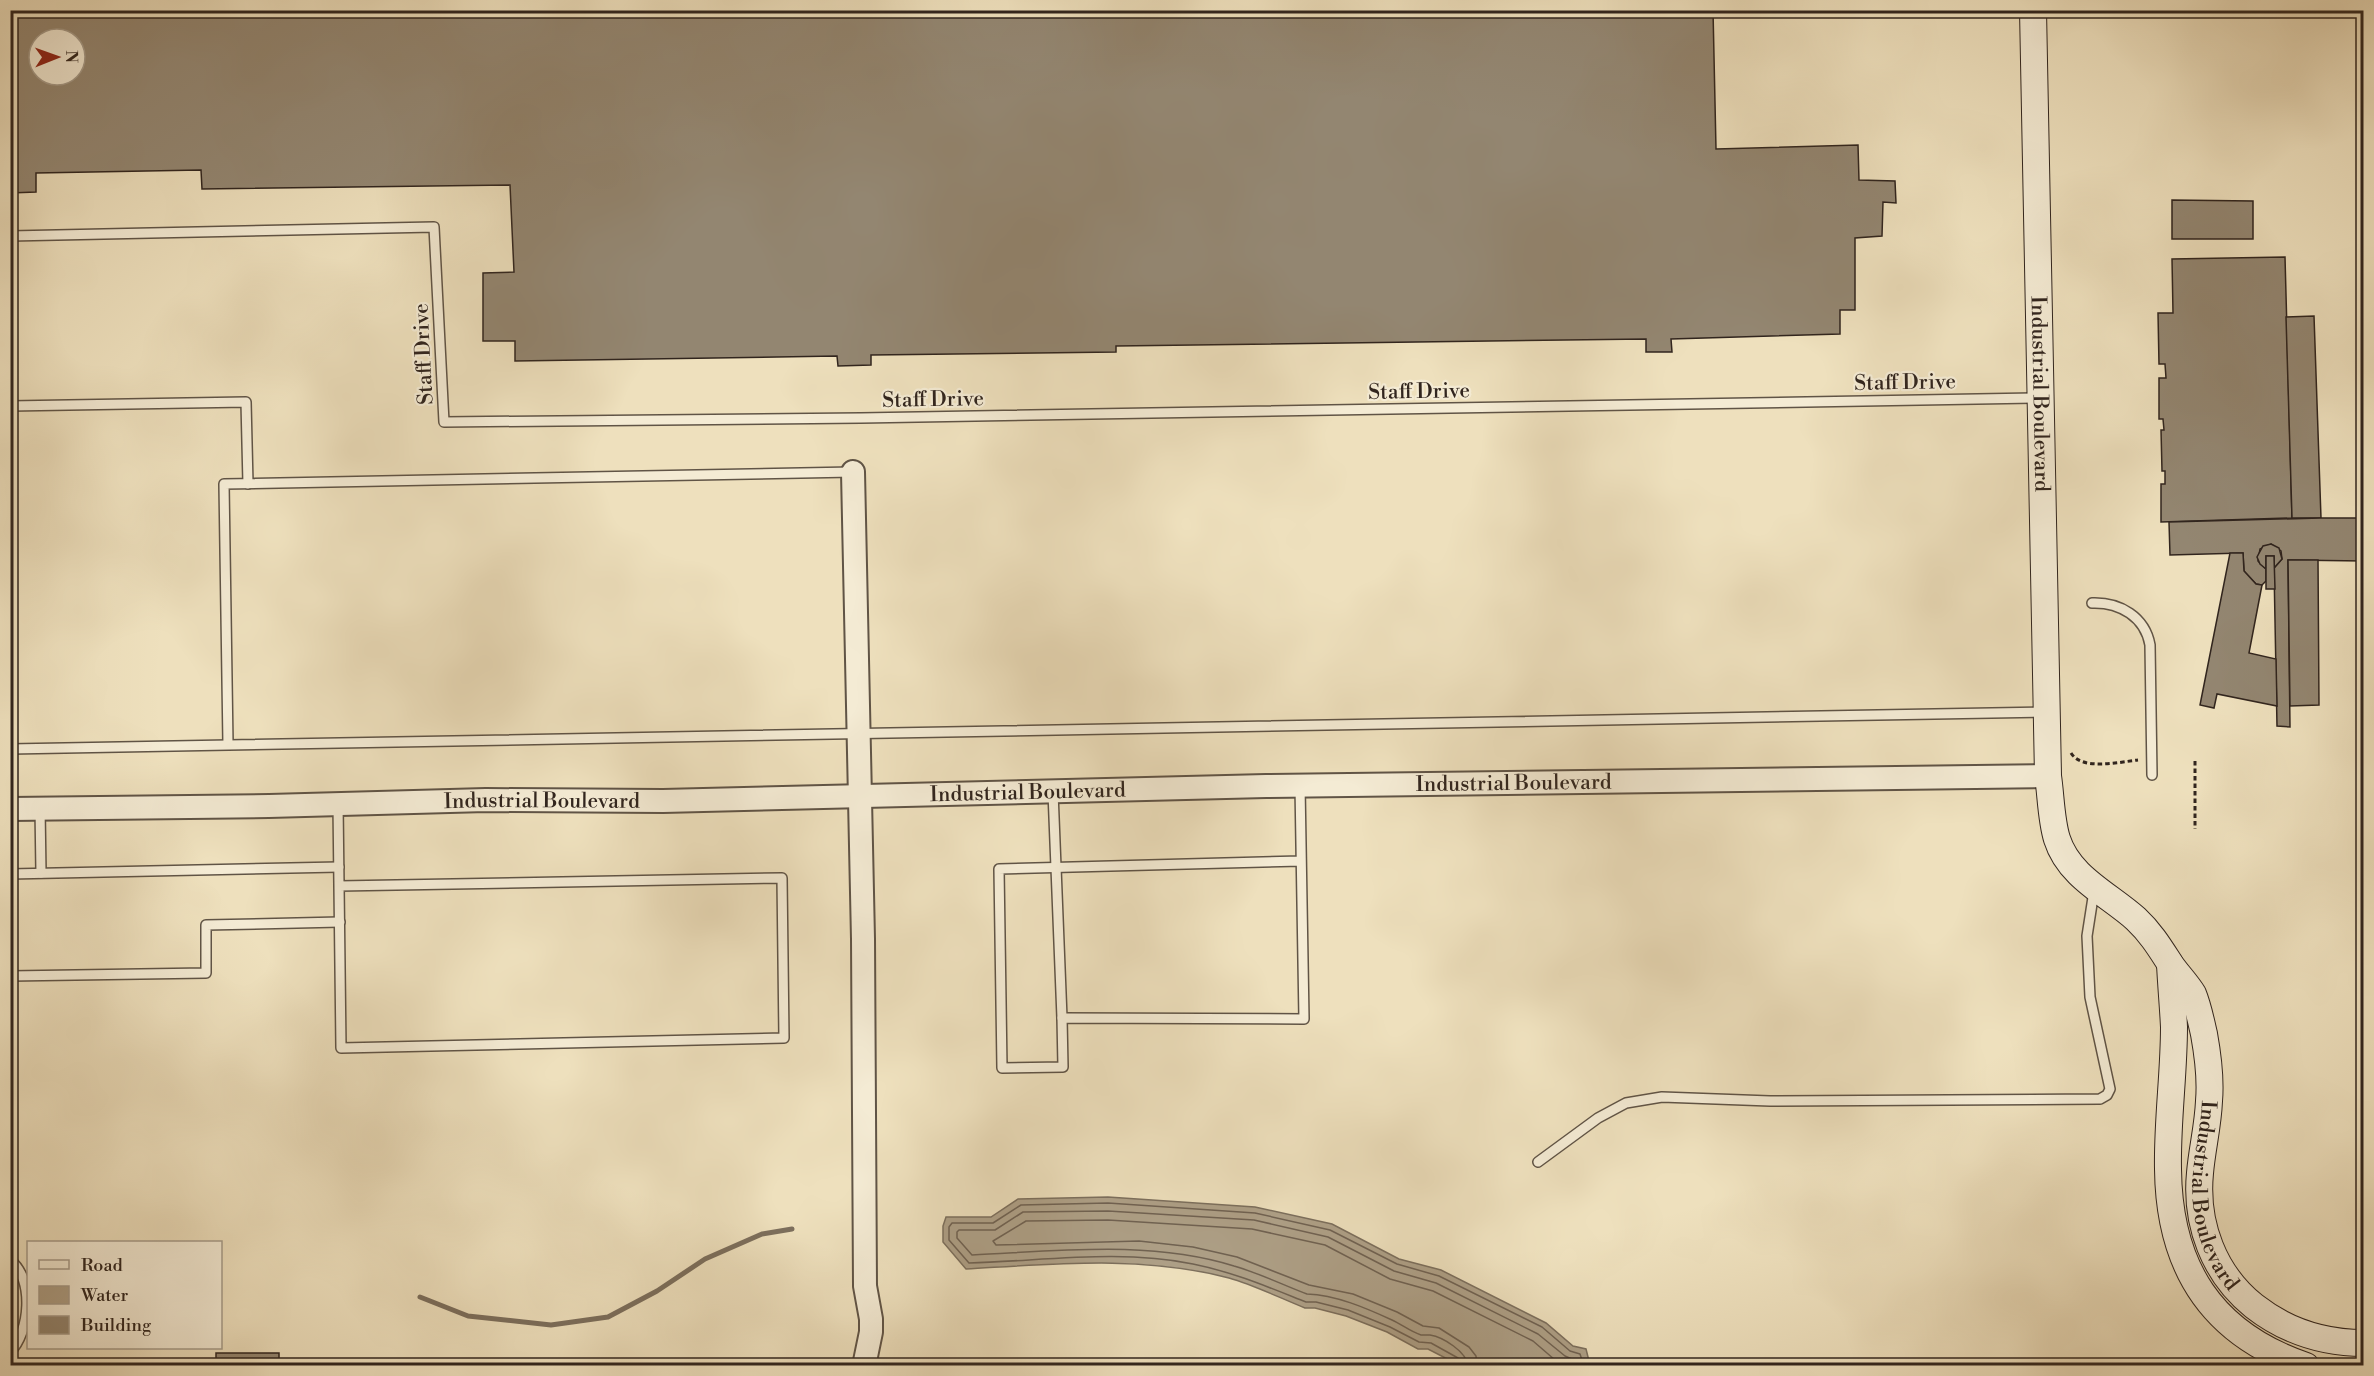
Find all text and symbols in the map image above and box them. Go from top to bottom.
north arrow [27,27,87,87]
text: N [61,50,81,64]
street label: Industrial Boulevard [2025,296,2054,492]
street label: Staff Drive [408,302,440,405]
street label: Staff Drive [1854,369,1956,397]
street label: Staff Drive [1368,378,1470,406]
street label: Staff Drive [882,386,984,414]
street label: Industrial Boulevard [1416,770,1612,798]
street label: Industrial Boulevard [930,777,1126,808]
street label: Industrial Boulevard [444,788,640,815]
street label: Industrial Boulevard [2185,1100,2244,1296]
legend [27,1241,222,1349]
text: Road [81,1254,124,1277]
text: Water [80,1284,129,1307]
text: Building [80,1314,152,1337]

